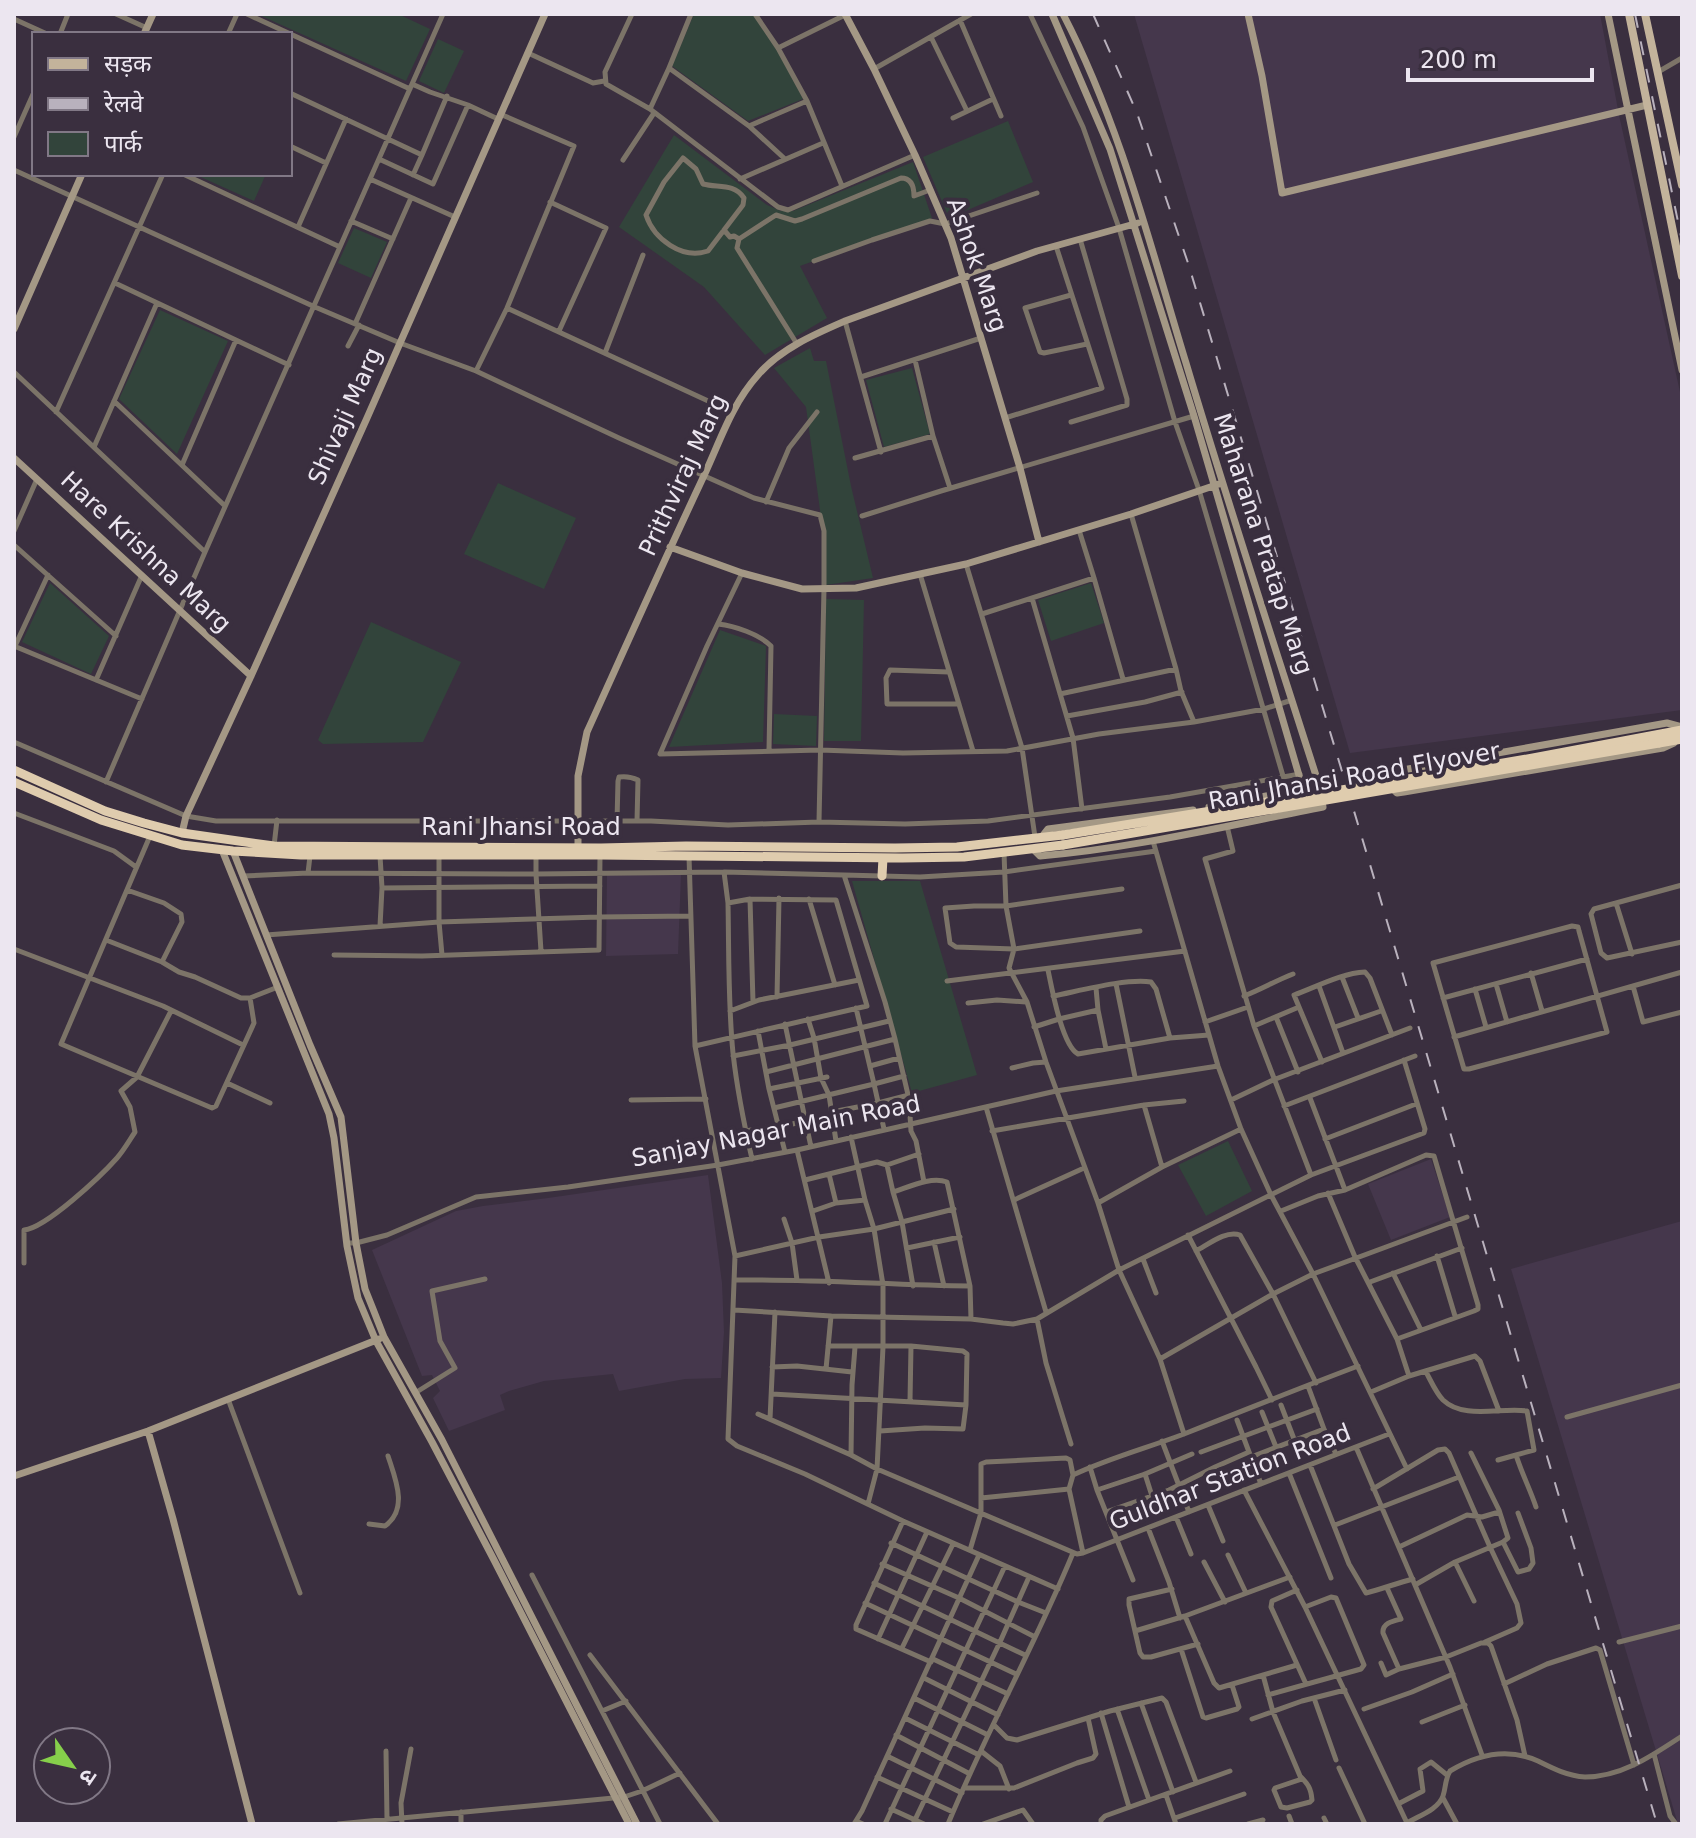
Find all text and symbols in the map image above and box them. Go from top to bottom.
legend [32,32,292,176]
scale bar [1408,32,1592,82]
text: 200 m [1420,46,1497,74]
text: सड़क [104,50,152,78]
text: रेलवे [103,90,144,118]
text: पार्क [104,130,143,158]
street label: Ashok Marg [941,194,1013,336]
street label: Shivaji Marg [302,343,388,489]
street label: Prithviraj Marg [633,390,733,560]
street label: Maharana Pratap Marg [1207,410,1319,678]
street label: Hare Krishna Marg [55,466,237,638]
street label: Rani Jhansi Road Flyover [1206,737,1502,815]
street label: Rani Jhansi Road [421,813,621,841]
street label: Sanjay Nagar Main Road [629,1089,923,1173]
street label: Guldhar Station Road [1105,1418,1355,1536]
north arrow [32,1726,112,1806]
text: उ [74,1765,102,1790]

